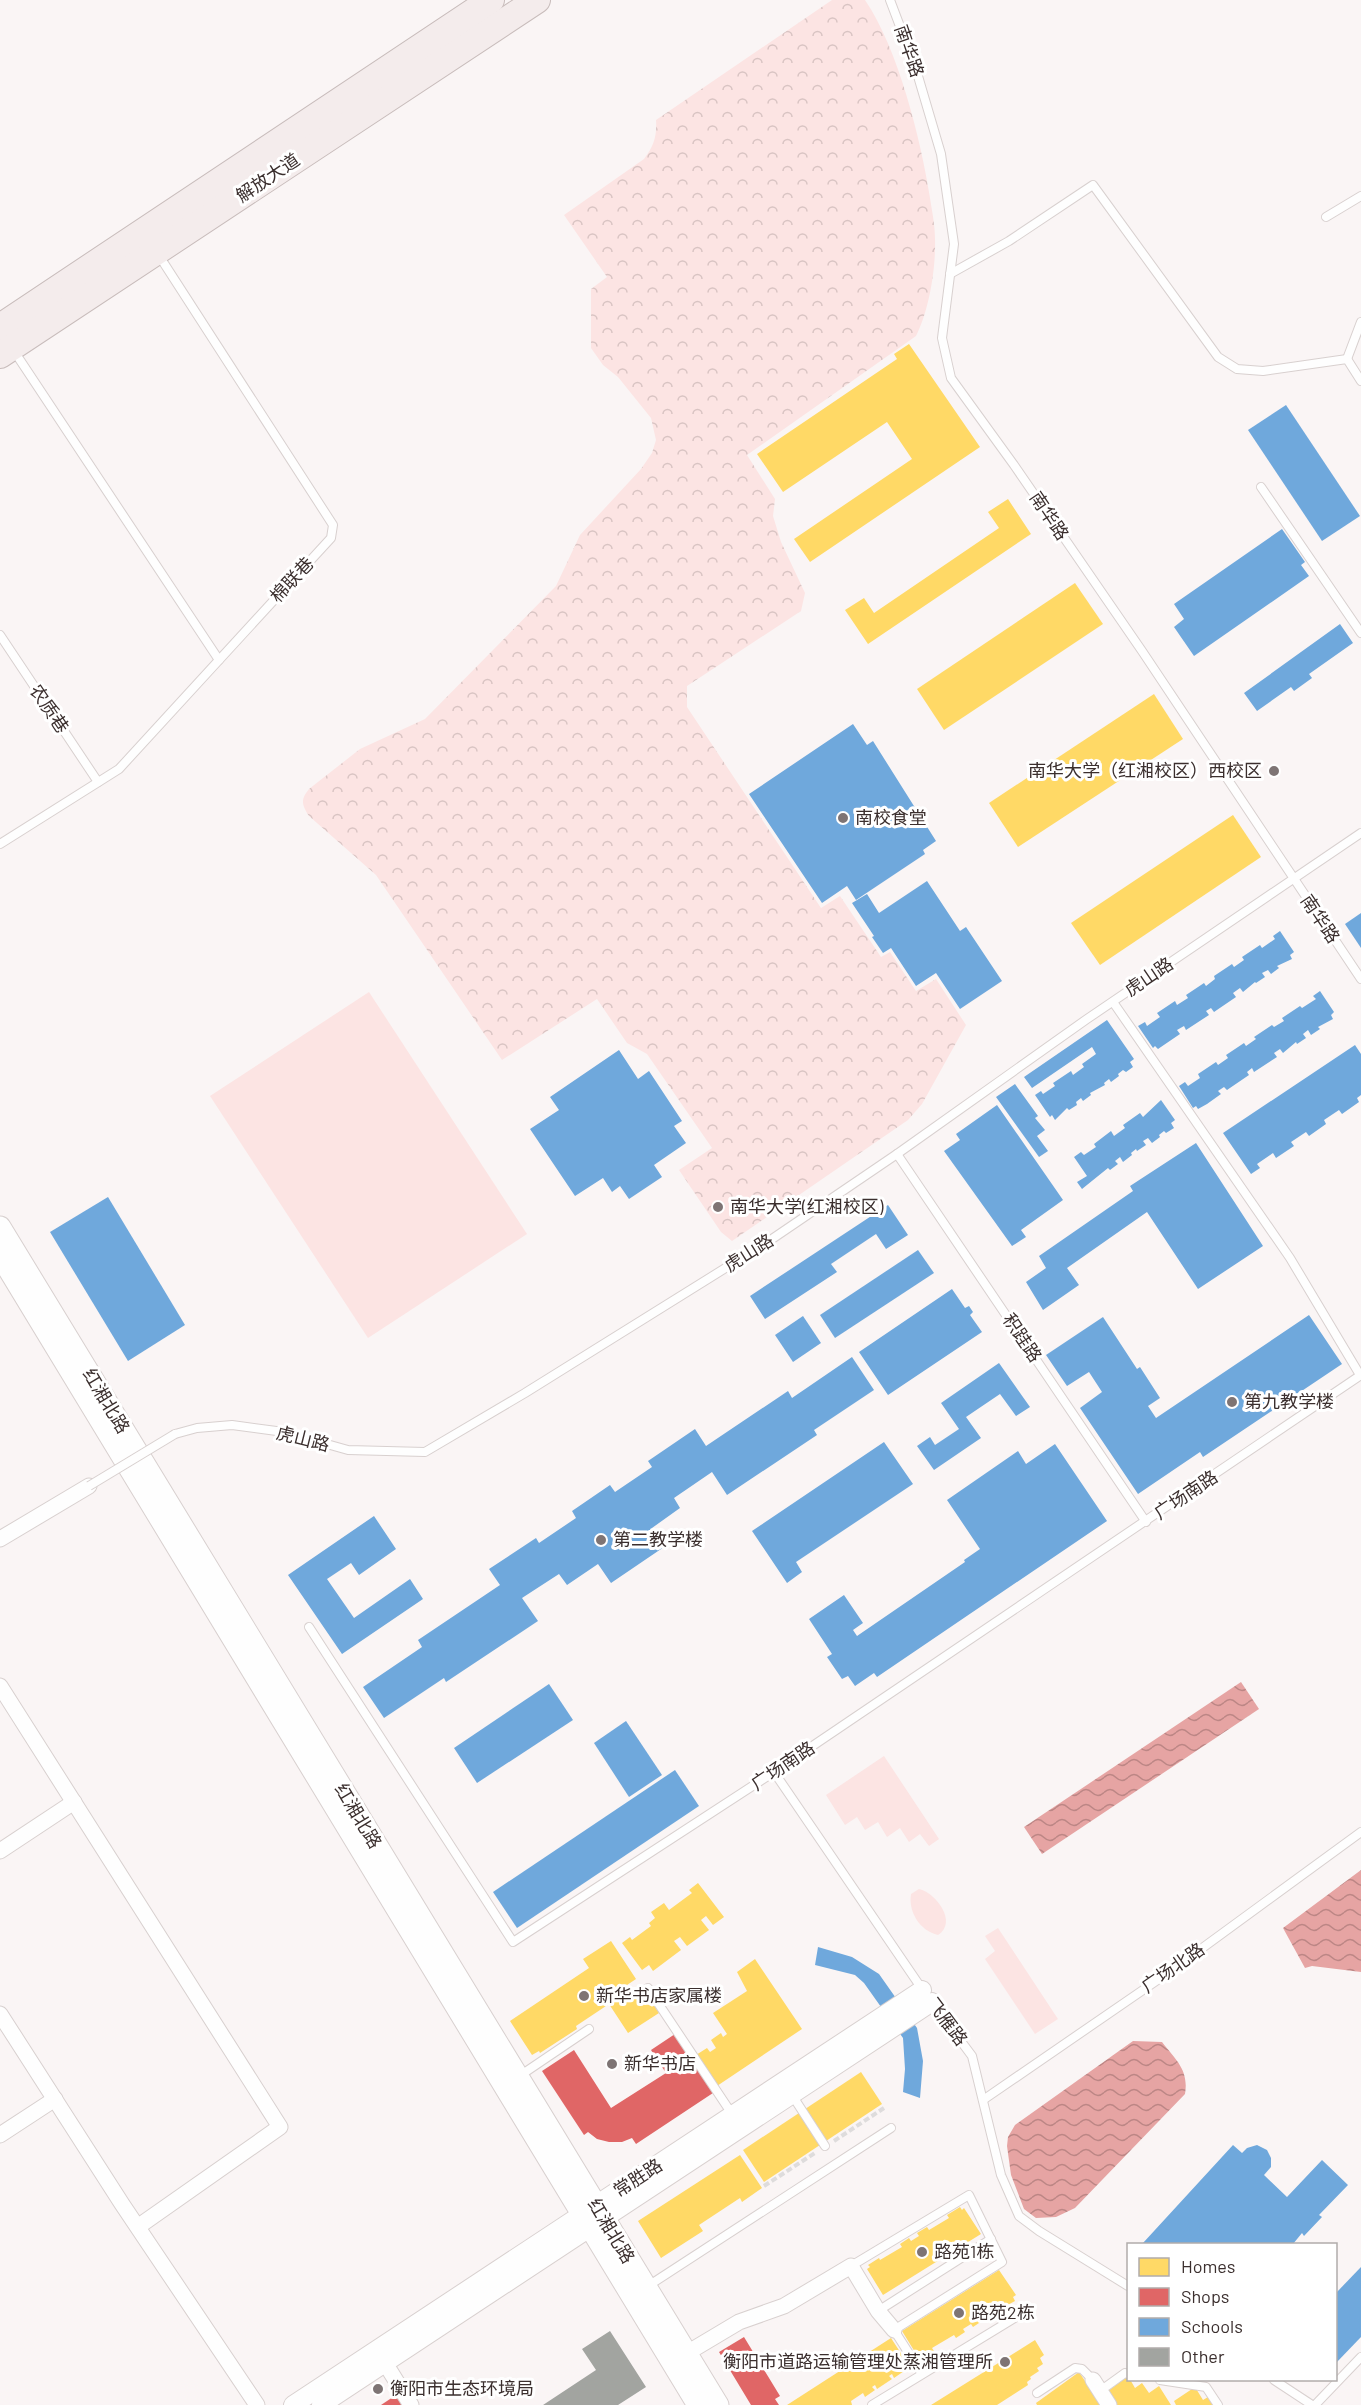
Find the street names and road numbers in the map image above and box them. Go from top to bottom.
street label: 南华路 [891,22,929,80]
street label: 解放大道 [231,148,303,206]
street label: 南华路 [1026,487,1074,544]
street label: 棉联巷 [265,552,318,607]
street label: 农质巷 [26,680,74,737]
street label: 南华路 [1297,890,1345,947]
street label: 虎山路 [1120,952,1177,1000]
street label: 虎山路 [720,1229,777,1276]
street label: 积跬路 [999,1309,1047,1366]
street label: 红湘北路 [79,1364,135,1437]
street label: 虎山路 [274,1421,332,1455]
street label: 广场南路 [1149,1465,1221,1523]
street label: 广场南路 [746,1736,818,1794]
street label: 红湘北路 [331,1779,387,1852]
street label: 广场北路 [1137,1938,1208,1997]
street label: 飞雁路 [923,1993,973,2050]
street label: 常胜路 [609,2153,666,2201]
street label: 红湘北路 [584,2194,640,2267]

